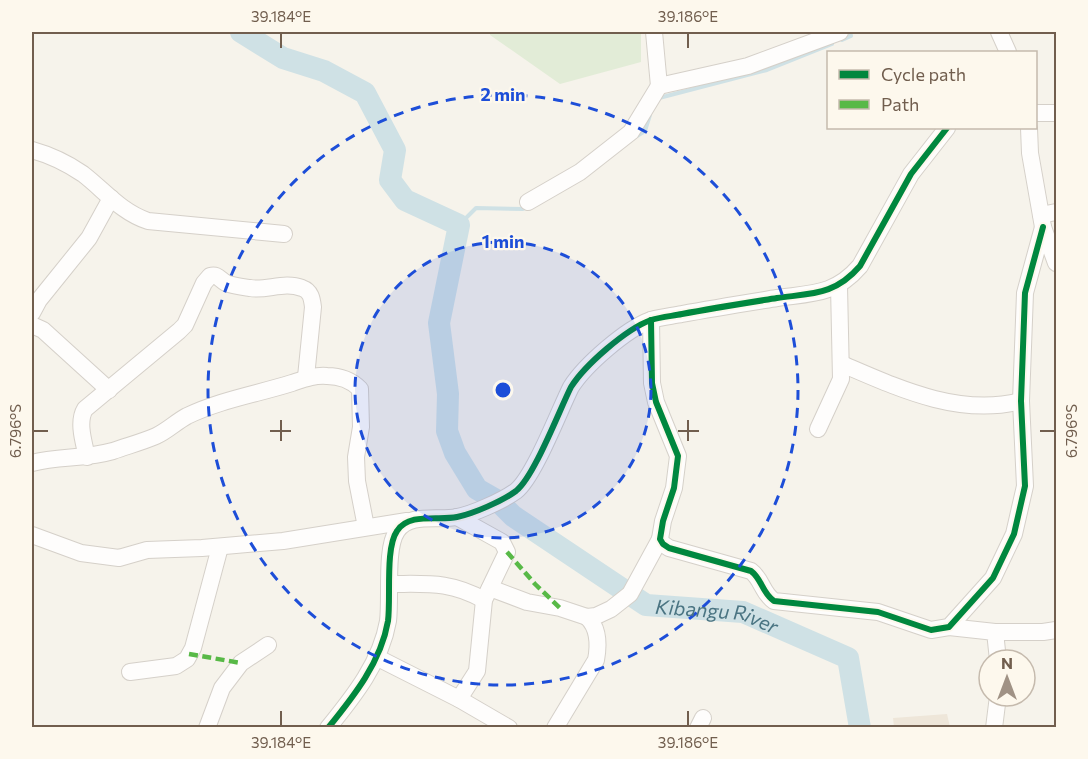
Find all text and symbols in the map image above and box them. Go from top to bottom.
text: 39.184°E [251,7,311,25]
text: 39.186°E [658,7,718,25]
legend [827,51,1037,129]
text: Cycle path [881,63,966,85]
text: 2 min [481,83,525,105]
text: Path [881,93,919,115]
text: 1 min [482,230,524,252]
centre of rings [493,380,513,400]
text: 6.796°S [6,404,24,458]
text: 6.796°S [1062,404,1080,458]
water label: Kibangu River [655,594,783,638]
north arrow [977,648,1037,708]
text: N [1001,653,1013,672]
text: 39.184°E [251,733,311,751]
text: 39.186°E [658,733,718,751]

